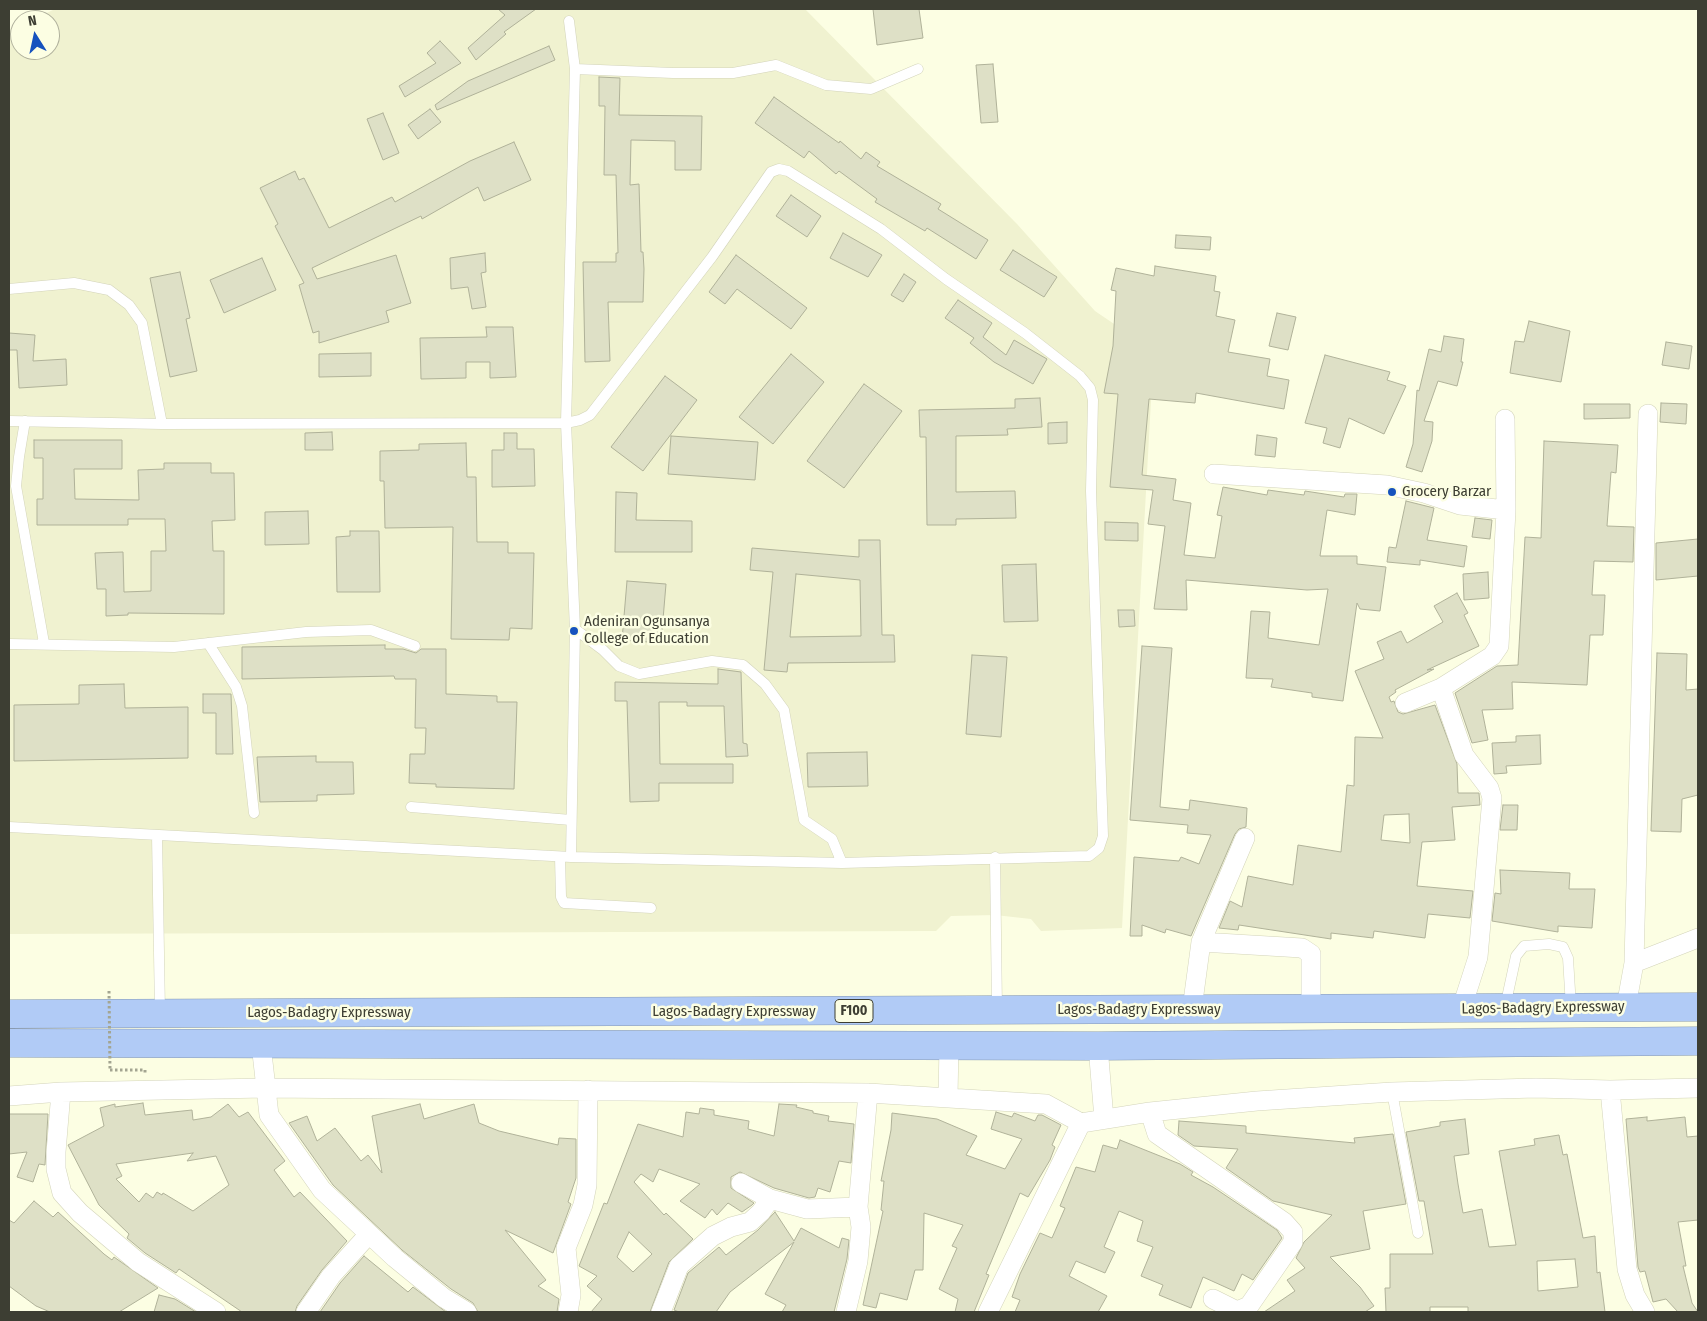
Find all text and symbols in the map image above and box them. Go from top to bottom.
north arrow [10,10,60,60]
text: N [27,12,38,30]
place label: Grocery Barzar [1402,483,1491,501]
marker: Grocery Barzar [1386,486,1398,498]
place label: Adeniran Ogunsanya College of Education [584,613,710,648]
marker: Adeniran Ogunsanya College of Education [568,625,580,637]
street label: Lagos-Badagry Expressway [1461,998,1625,1018]
road number: F100 [835,999,873,1022]
street label: Lagos-Badagry Expressway [1057,1001,1221,1019]
street label: Lagos-Badagry Expressway [652,1003,816,1021]
street label: Lagos-Badagry Expressway [247,1004,411,1022]

